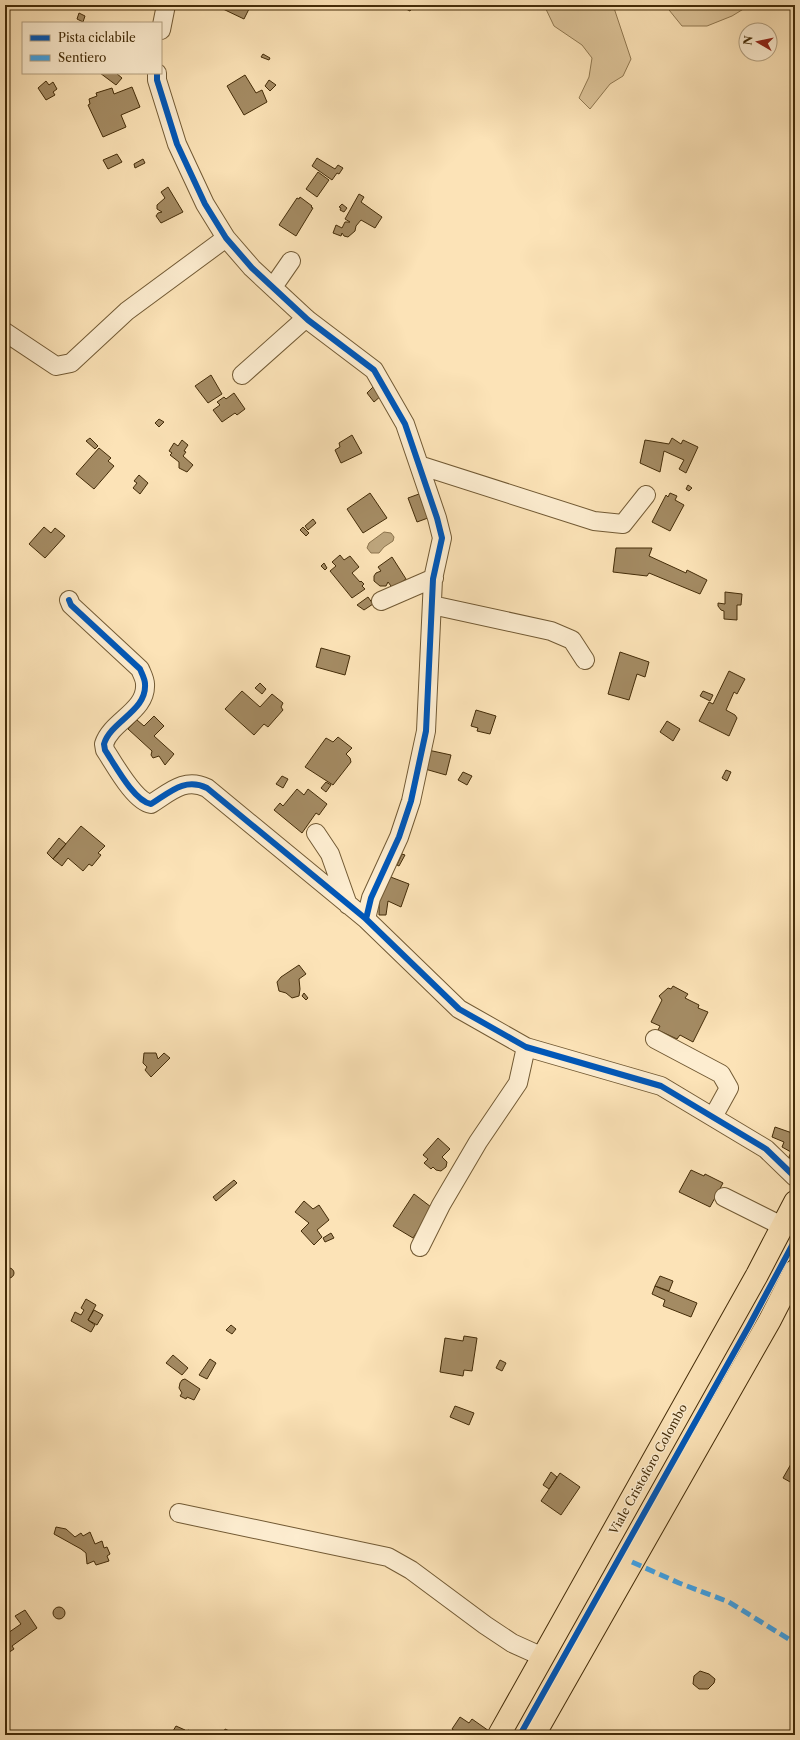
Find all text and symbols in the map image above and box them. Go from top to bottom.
legend [22,22,162,74]
north arrow [738,22,778,62]
text: Pista ciclabile [58,30,136,45]
text: N [740,34,756,46]
text: Sentiero [58,50,106,65]
street label: Viale Cristoforo Colombo [605,1401,690,1538]

